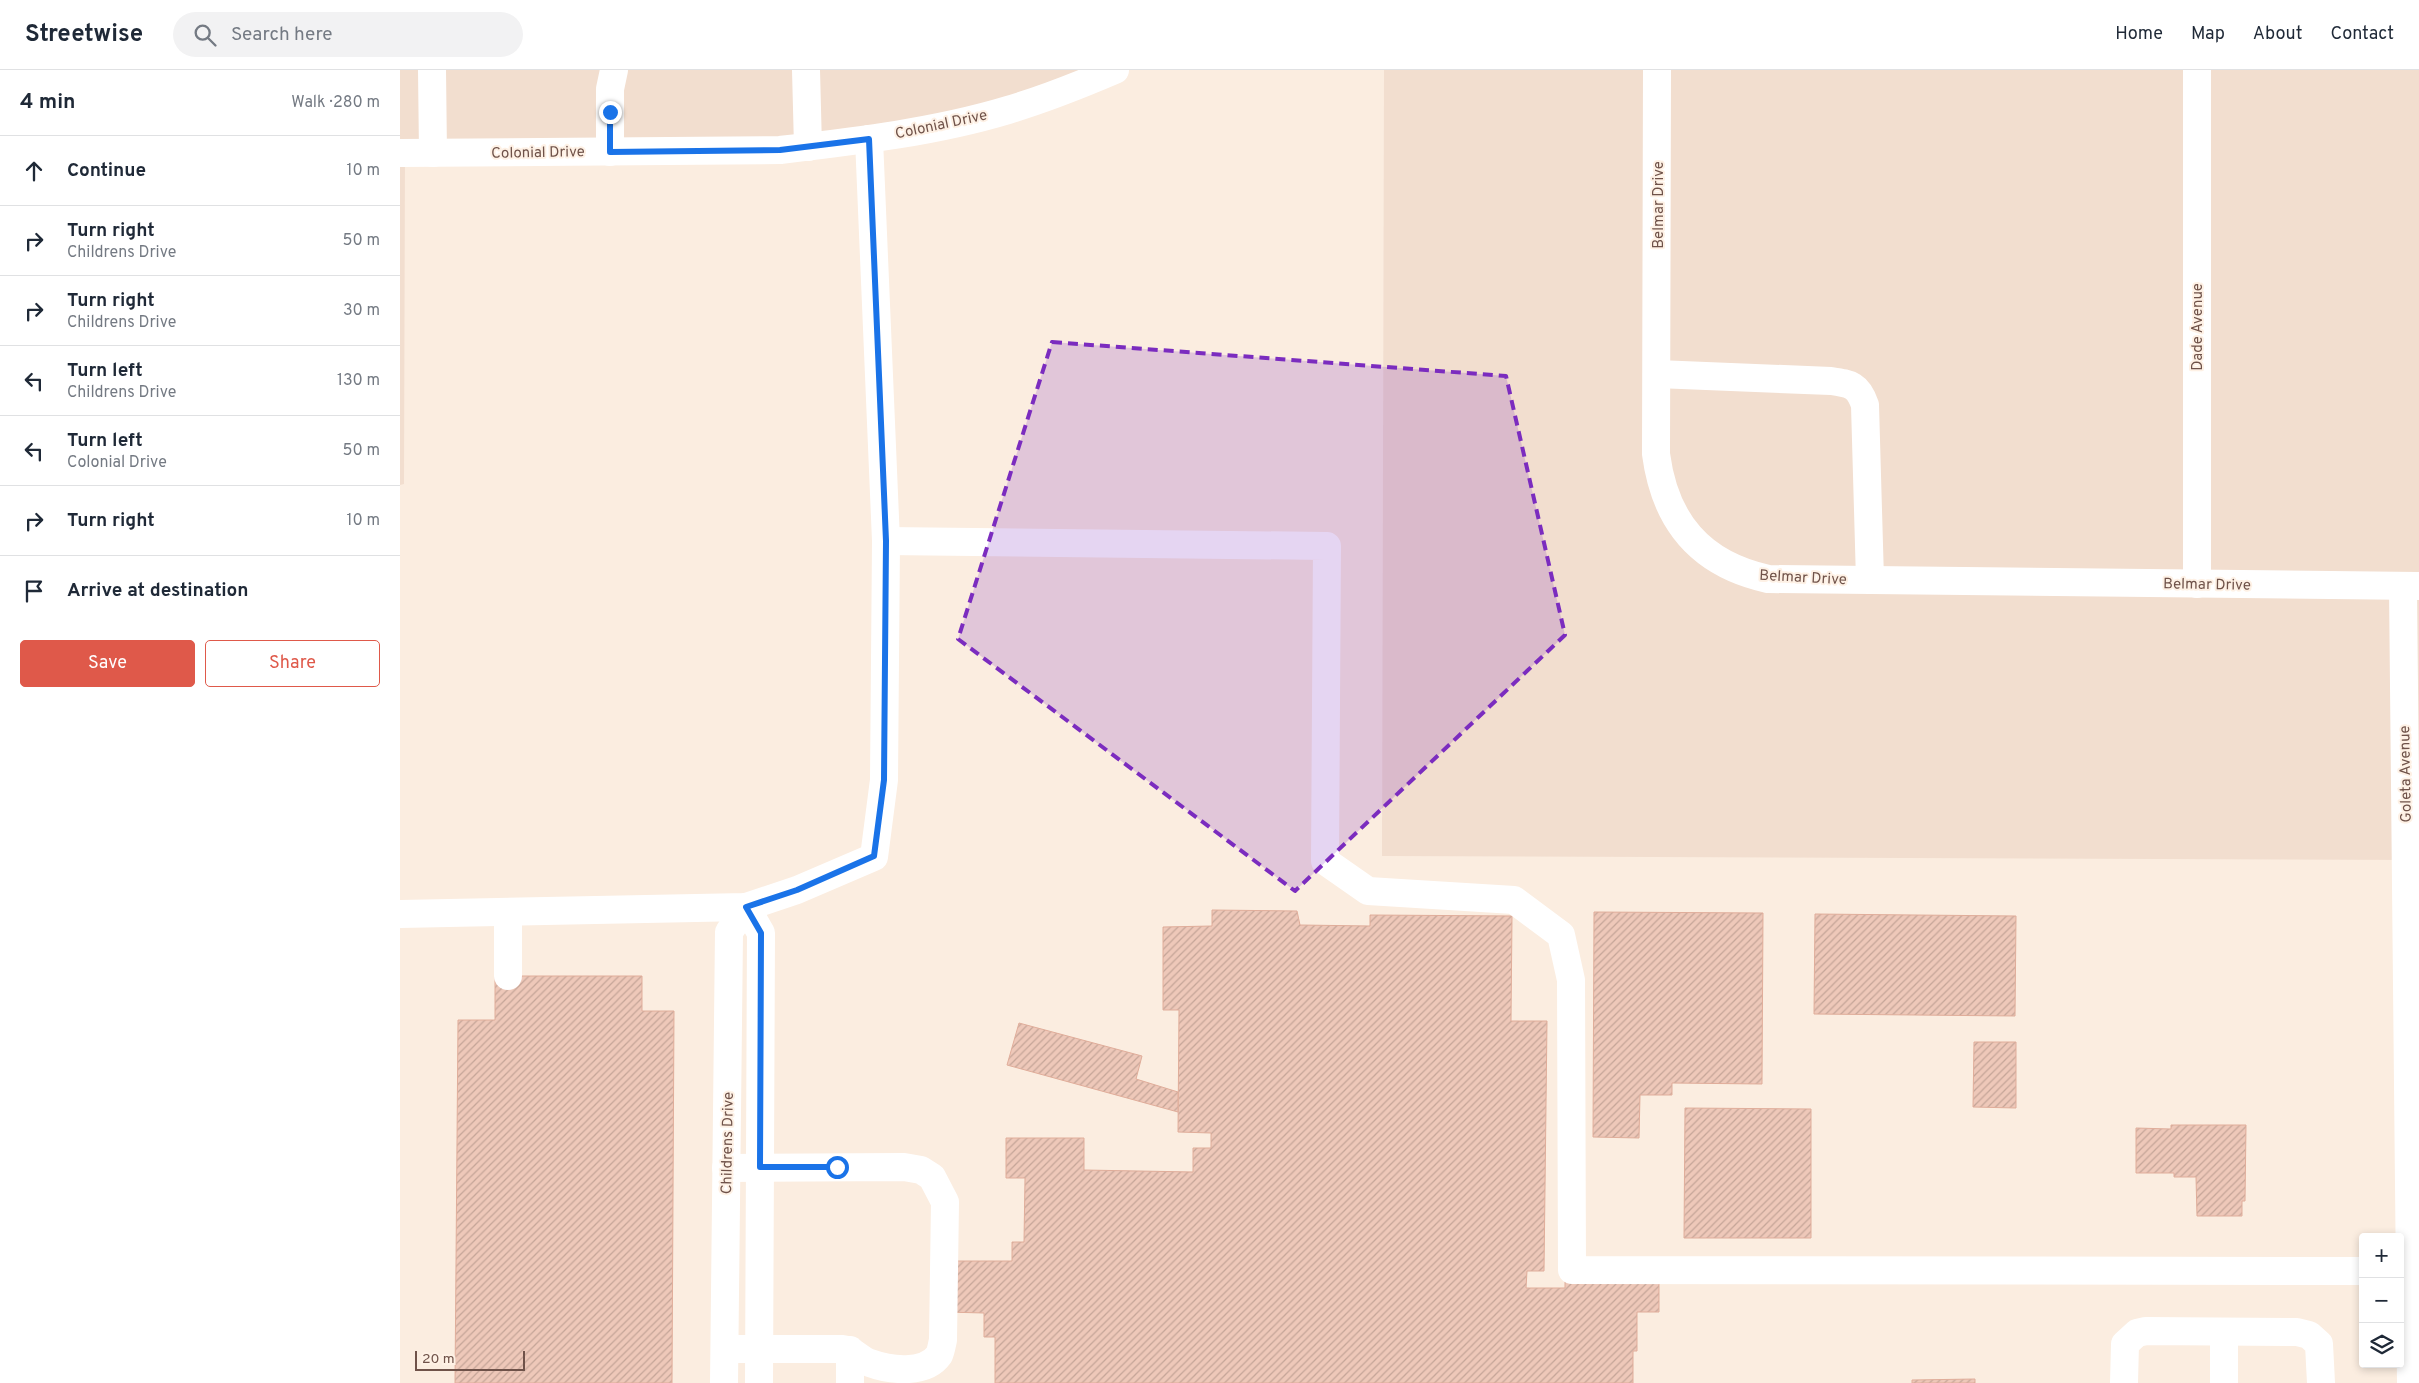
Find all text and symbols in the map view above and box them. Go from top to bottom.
search box [173,12,523,57]
text: Streetwise [25,20,143,50]
icon: search [191,21,219,49]
text: Search here [231,23,333,47]
text: Home [2115,23,2163,46]
text: Map [2191,23,2225,46]
text: About [2253,23,2302,46]
text: Contact [2330,23,2394,46]
text: 4 min [20,89,76,116]
text: Walk · 280 m [291,93,380,113]
route end [599,101,622,124]
street label: Colonial Drive [894,106,989,144]
street label: Colonial Drive [491,143,585,164]
icon: ahead [20,157,48,185]
text: Continue [67,159,146,183]
text: 10 m [346,161,380,181]
street label: Belmar Drive [1650,161,1669,249]
text: Turn right [67,219,155,243]
icon: right [20,227,48,255]
text: 50 m [343,231,380,251]
text: Childrens Drive [67,243,176,263]
street label: Dade Avenue [2189,283,2208,371]
text: Turn right [67,289,155,313]
icon: right [20,297,48,325]
text: 30 m [343,301,380,321]
text: Childrens Drive [67,313,176,333]
text: Turn left [67,359,143,383]
icon: left [20,367,48,395]
text: 130 m [337,371,380,391]
text: Childrens Drive [67,383,176,403]
text: Turn left [67,429,143,453]
icon: left [20,437,48,465]
text: 50 m [343,441,380,461]
text: Colonial Drive [67,453,167,473]
icon: right [20,507,48,535]
text: Turn right [67,509,155,533]
text: 10 m [346,511,380,531]
street label: Belmar Drive [1759,567,1847,590]
street label: Belmar Drive [2163,575,2251,596]
icon: arrive [20,577,48,605]
text: Arrive at destination [67,579,248,603]
button: Save [20,640,195,687]
button: Share [205,640,380,687]
street label: Goleta Avenue [2396,725,2417,823]
street label: Childrens Drive [718,1092,739,1194]
route start [826,1156,849,1179]
map controls [2359,1233,2404,1368]
button: + [2359,1233,2404,1278]
button: − [2359,1278,2404,1323]
button: layers [2359,1323,2404,1368]
scale bar [415,1348,525,1371]
text: 20 m [422,1351,455,1368]

